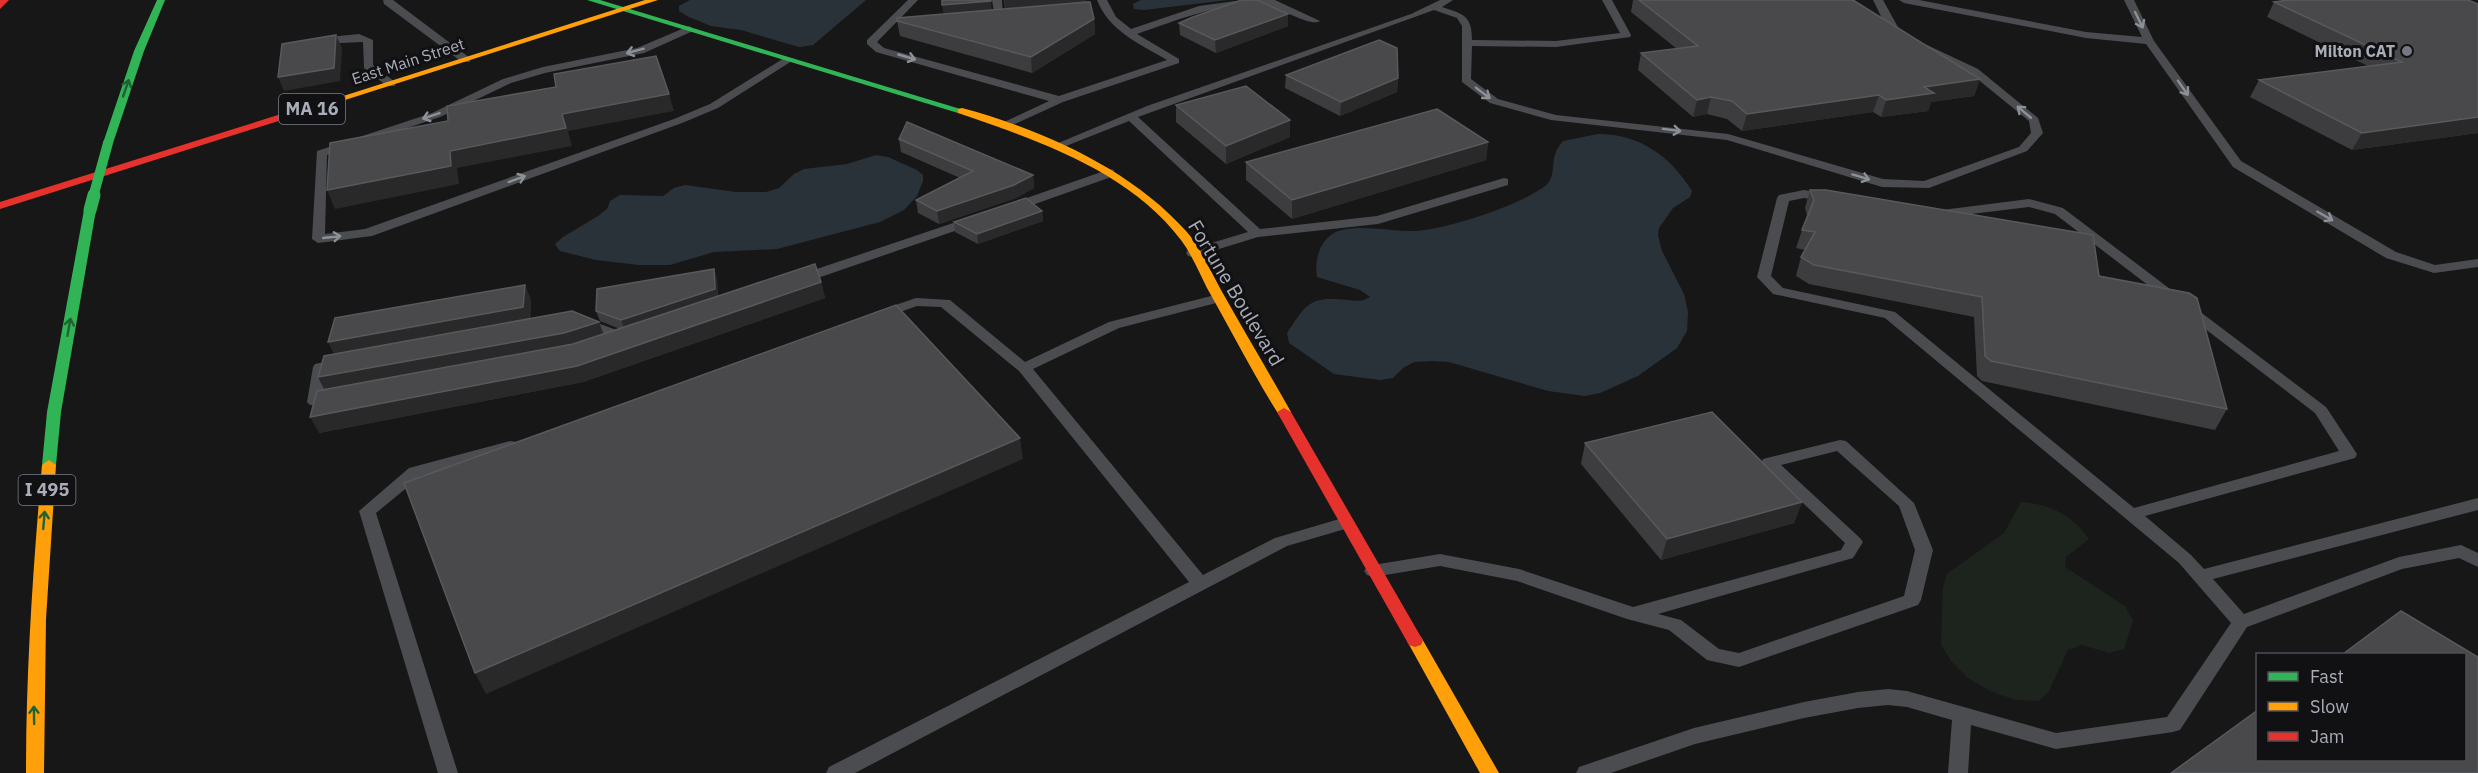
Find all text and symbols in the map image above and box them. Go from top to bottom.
one-way arrow [2134,11,2146,29]
street label: East Main Street [349,33,467,89]
place label: Milton CAT [2315,41,2395,61]
marker: Milton CAT [2400,44,2414,58]
one-way arrow [626,46,645,58]
one-way arrow [897,52,916,63]
one-way arrow [122,79,133,98]
one-way arrow [2177,80,2189,96]
one-way arrow [1474,87,1490,99]
road number: MA 16 [279,94,345,124]
one-way arrow [2017,106,2033,119]
one-way arrow [421,111,440,122]
one-way arrow [1662,125,1682,136]
one-way arrow [1851,172,1870,183]
one-way arrow [507,173,526,184]
one-way arrow [2316,210,2333,222]
street label: Fortune Boulevard [1182,215,1291,371]
one-way arrow [321,231,341,242]
one-way arrow [64,317,75,337]
road number: I 495 [18,475,76,505]
one-way arrow [39,510,50,530]
legend [2256,653,2466,761]
text: Fast [2310,665,2344,688]
text: Slow [2310,695,2349,718]
one-way arrow [28,705,40,725]
text: Jam [2310,725,2345,748]

